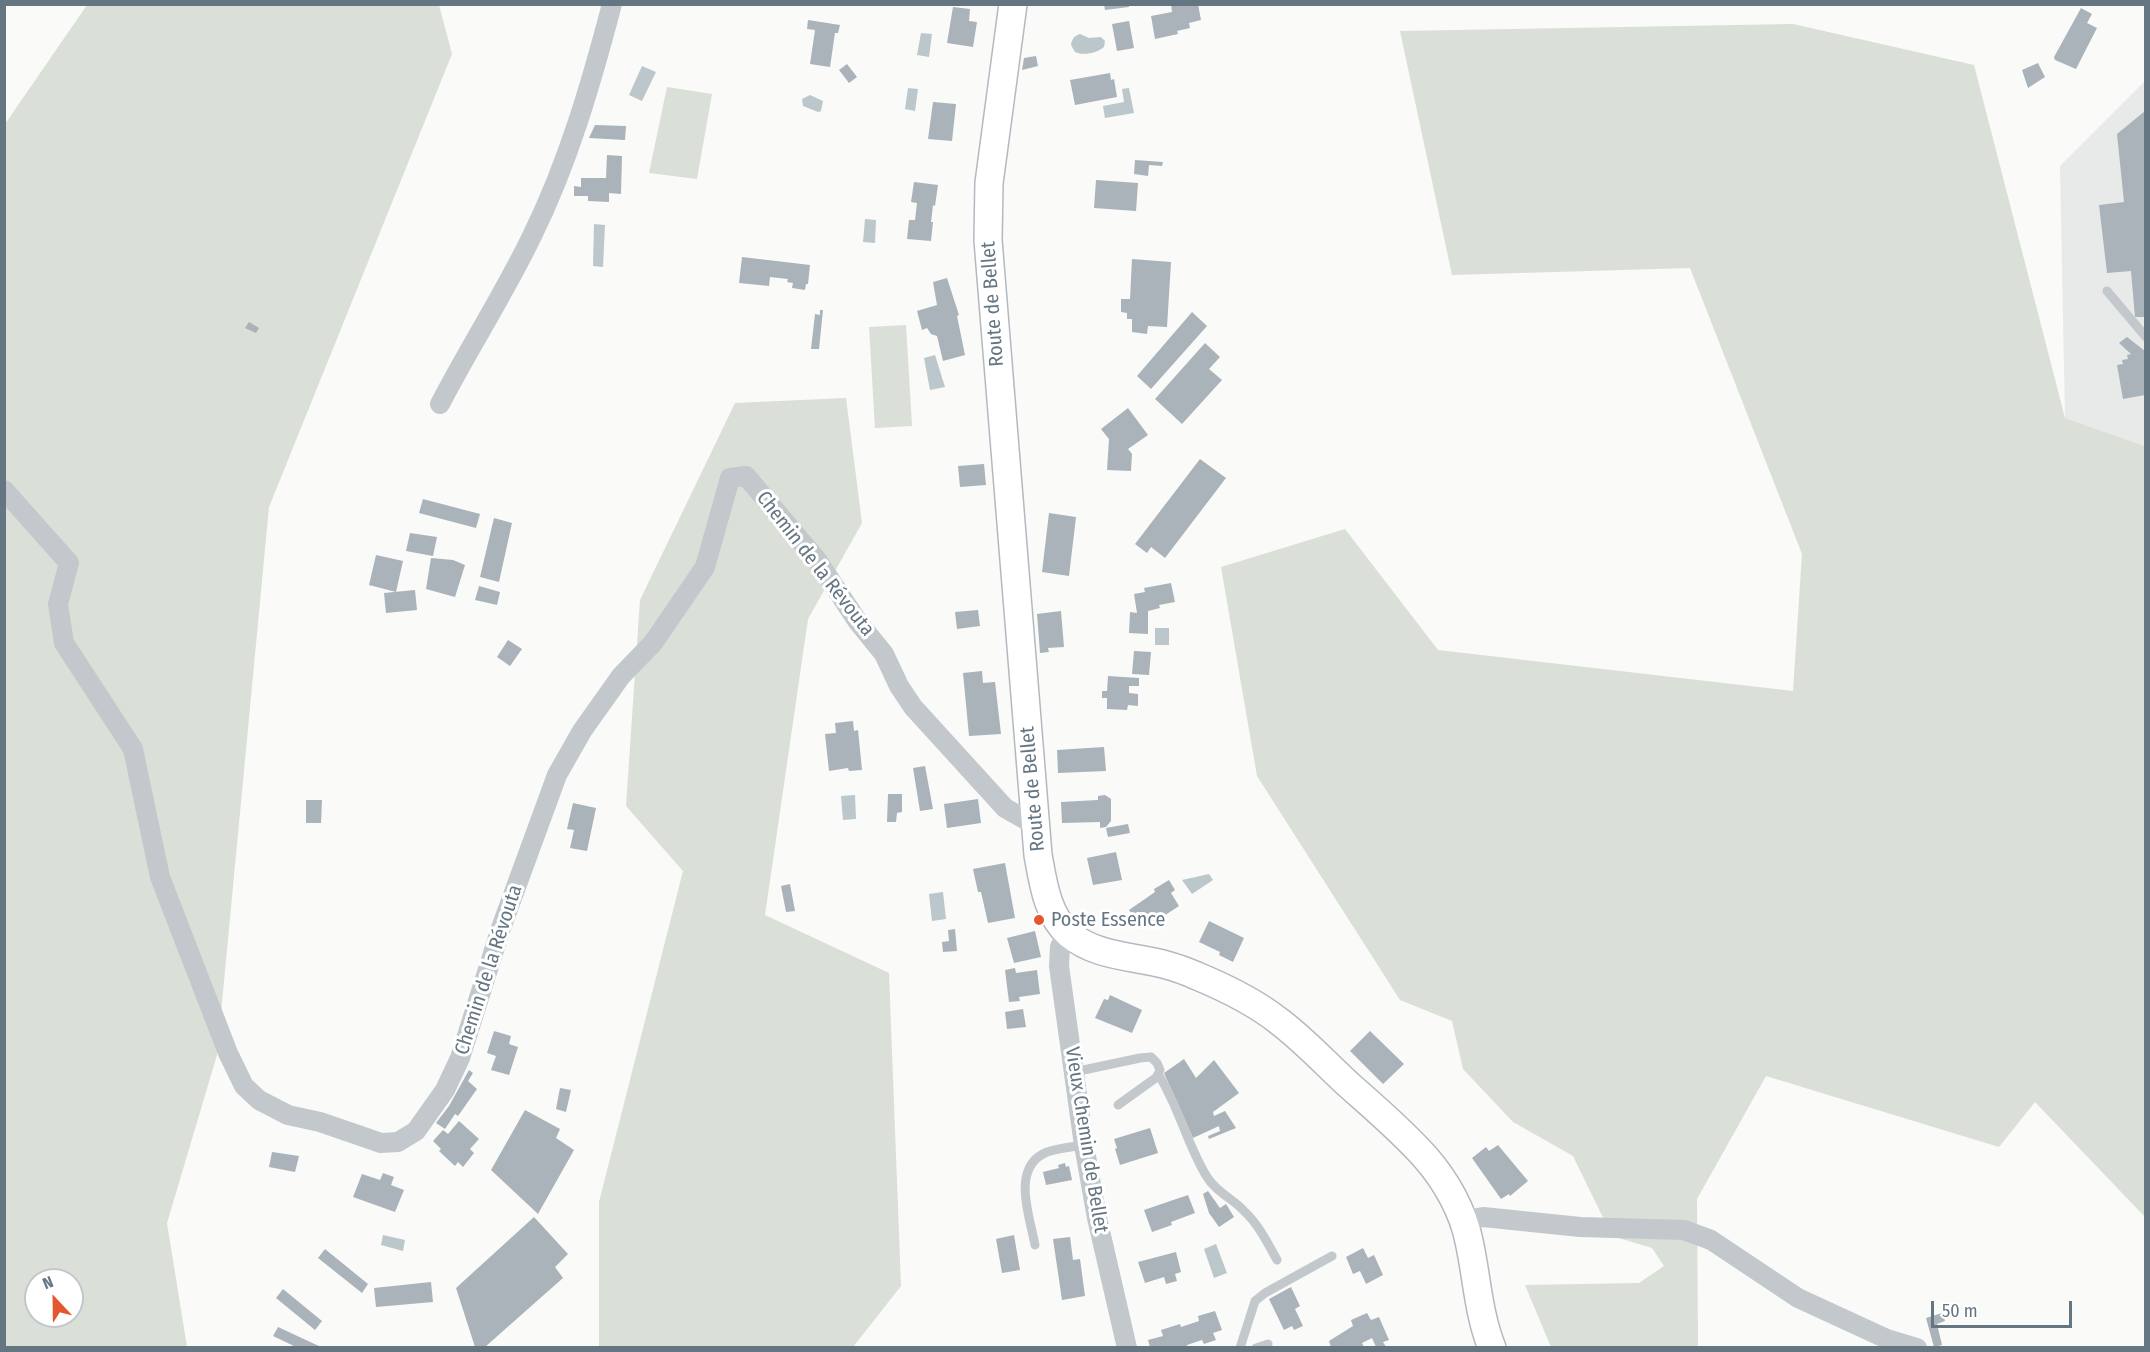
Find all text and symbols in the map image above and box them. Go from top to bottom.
street label: Route de Bellet [977,241,1009,367]
street label: Chemin de la Révouta [751,487,879,641]
street label: Route de Bellet [1016,725,1050,853]
street label: Chemin de la Révouta [450,882,528,1058]
place label: Poste Essence [1051,908,1165,932]
marker: Poste Essence [1032,913,1046,927]
street label: Vieux Chemin de Bellet [1059,1045,1113,1235]
north arrow [24,1268,84,1328]
text: N [40,1272,56,1293]
scale bar [1934,1289,2075,1327]
text: 50 m [1942,1300,1978,1322]

